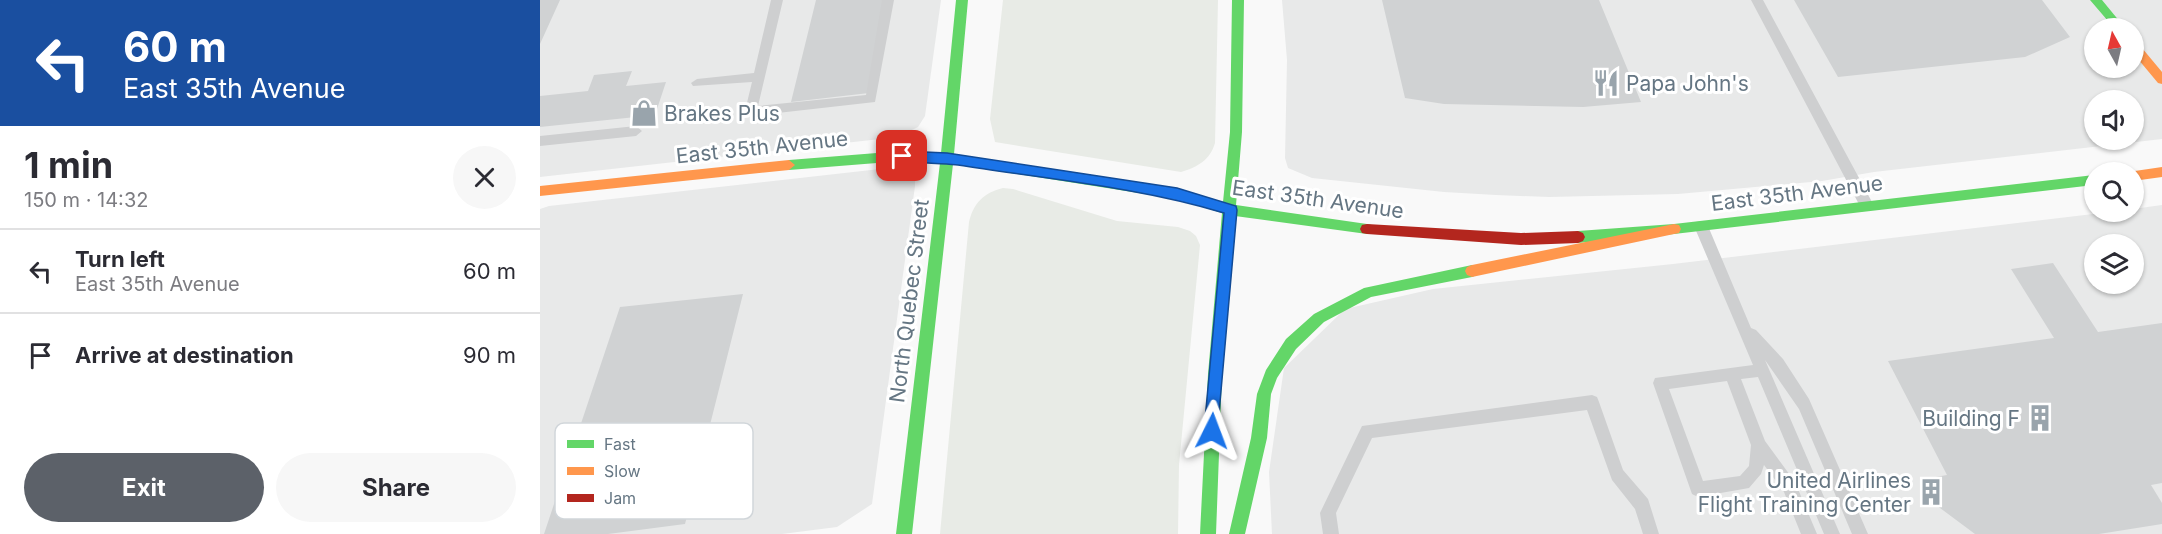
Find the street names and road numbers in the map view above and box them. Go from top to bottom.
street label: East 35th Avenue [675,126,849,168]
street label: East 35th Avenue [1710,170,1884,216]
street label: East 35th Avenue [1231,175,1405,223]
street label: North Quebec Street [884,198,934,404]

